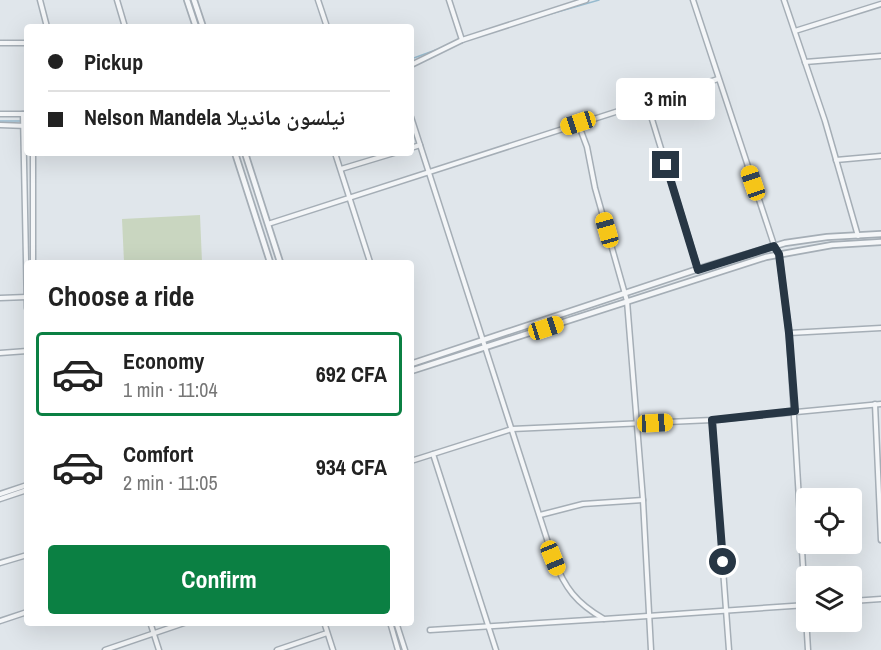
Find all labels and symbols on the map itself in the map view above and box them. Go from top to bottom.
callout: 3 min [616,78,716,120]
car [558,109,598,137]
route end [652,151,679,178]
car [739,163,767,203]
car [593,210,621,250]
car [526,314,566,342]
car [637,413,673,433]
car [538,538,568,578]
route start [709,548,736,575]

